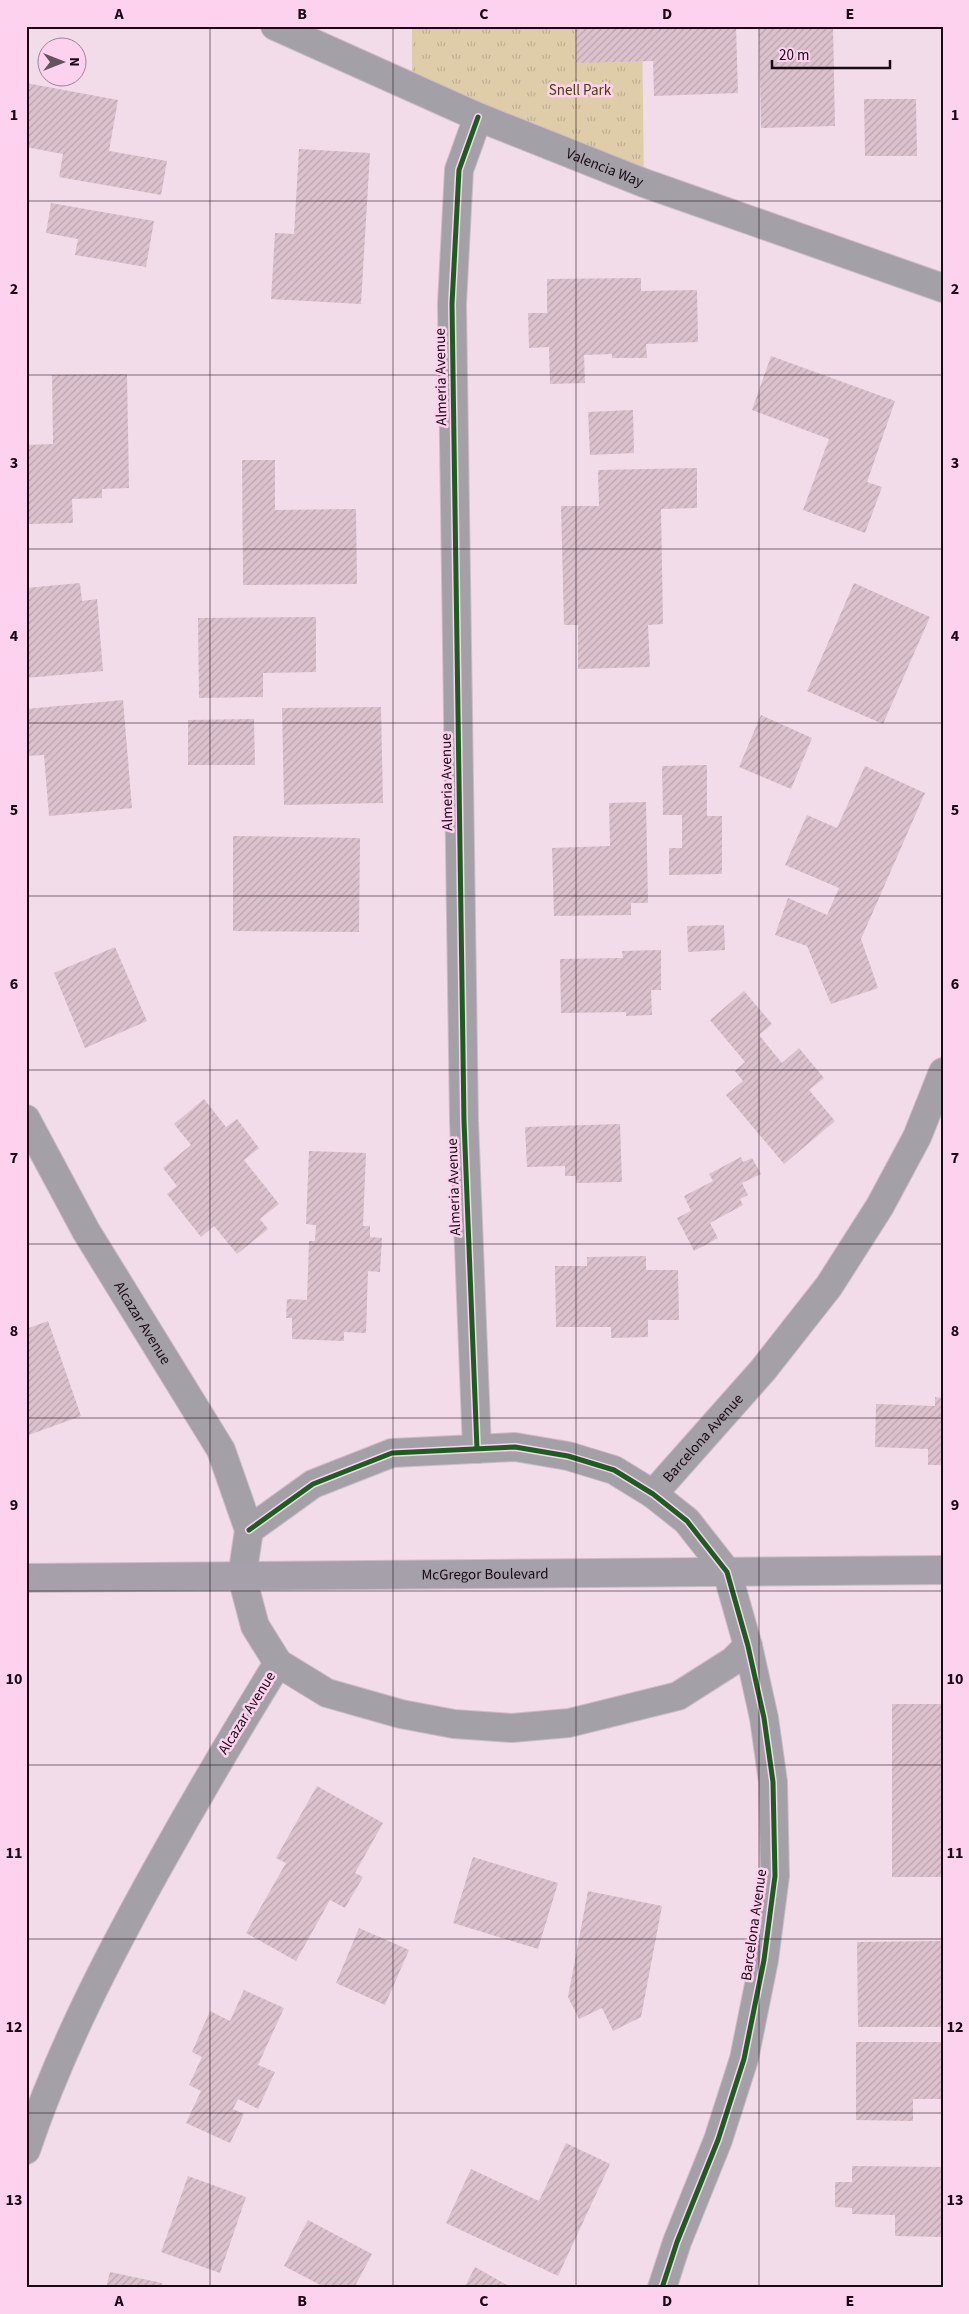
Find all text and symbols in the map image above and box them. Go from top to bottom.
text: A [113,3,124,25]
text: B [297,3,307,25]
text: C [479,3,489,25]
text: D [662,3,672,25]
text: E [846,3,854,25]
north arrow [38,38,88,88]
scale bar [772,38,889,70]
text: 20 m [779,45,809,66]
text: N [64,57,84,67]
park label: Snell Park [549,80,612,101]
text: 1 [10,104,18,126]
text: 1 [951,104,959,126]
street label: Valencia Way [563,143,647,192]
text: 2 [10,278,18,300]
text: 2 [951,278,959,300]
street label: Almeria Avenue [430,328,452,426]
text: 3 [10,452,18,474]
text: 3 [951,452,959,474]
text: 4 [10,625,19,647]
text: 4 [951,625,960,647]
street label: Almeria Avenue [436,733,458,831]
text: 5 [10,799,18,821]
text: 5 [951,799,959,821]
text: 6 [10,973,18,995]
text: 6 [951,973,959,995]
street label: Almeria Avenue [442,1138,466,1236]
text: 7 [10,1147,18,1169]
text: 7 [951,1147,959,1169]
street label: Alcazar Avenue [109,1277,176,1369]
text: 8 [10,1320,18,1342]
text: 8 [951,1320,959,1342]
street label: Barcelona Avenue [658,1389,748,1487]
text: 9 [10,1494,18,1516]
text: 9 [951,1494,959,1516]
street label: McGregor Boulevard [421,1563,549,1585]
street label: Alcazar Avenue [213,1667,281,1759]
text: 10 [6,1668,22,1690]
text: 10 [947,1668,963,1690]
text: 11 [6,1842,22,1864]
text: 11 [947,1842,963,1864]
street label: Barcelona Avenue [736,1868,772,1982]
text: 12 [6,2016,22,2038]
text: 12 [947,2016,963,2038]
text: 13 [6,2189,22,2211]
text: 13 [947,2189,963,2211]
text: A [113,2290,124,2312]
text: B [297,2290,307,2312]
text: C [479,2290,489,2312]
text: D [662,2290,672,2312]
text: E [846,2290,854,2312]

